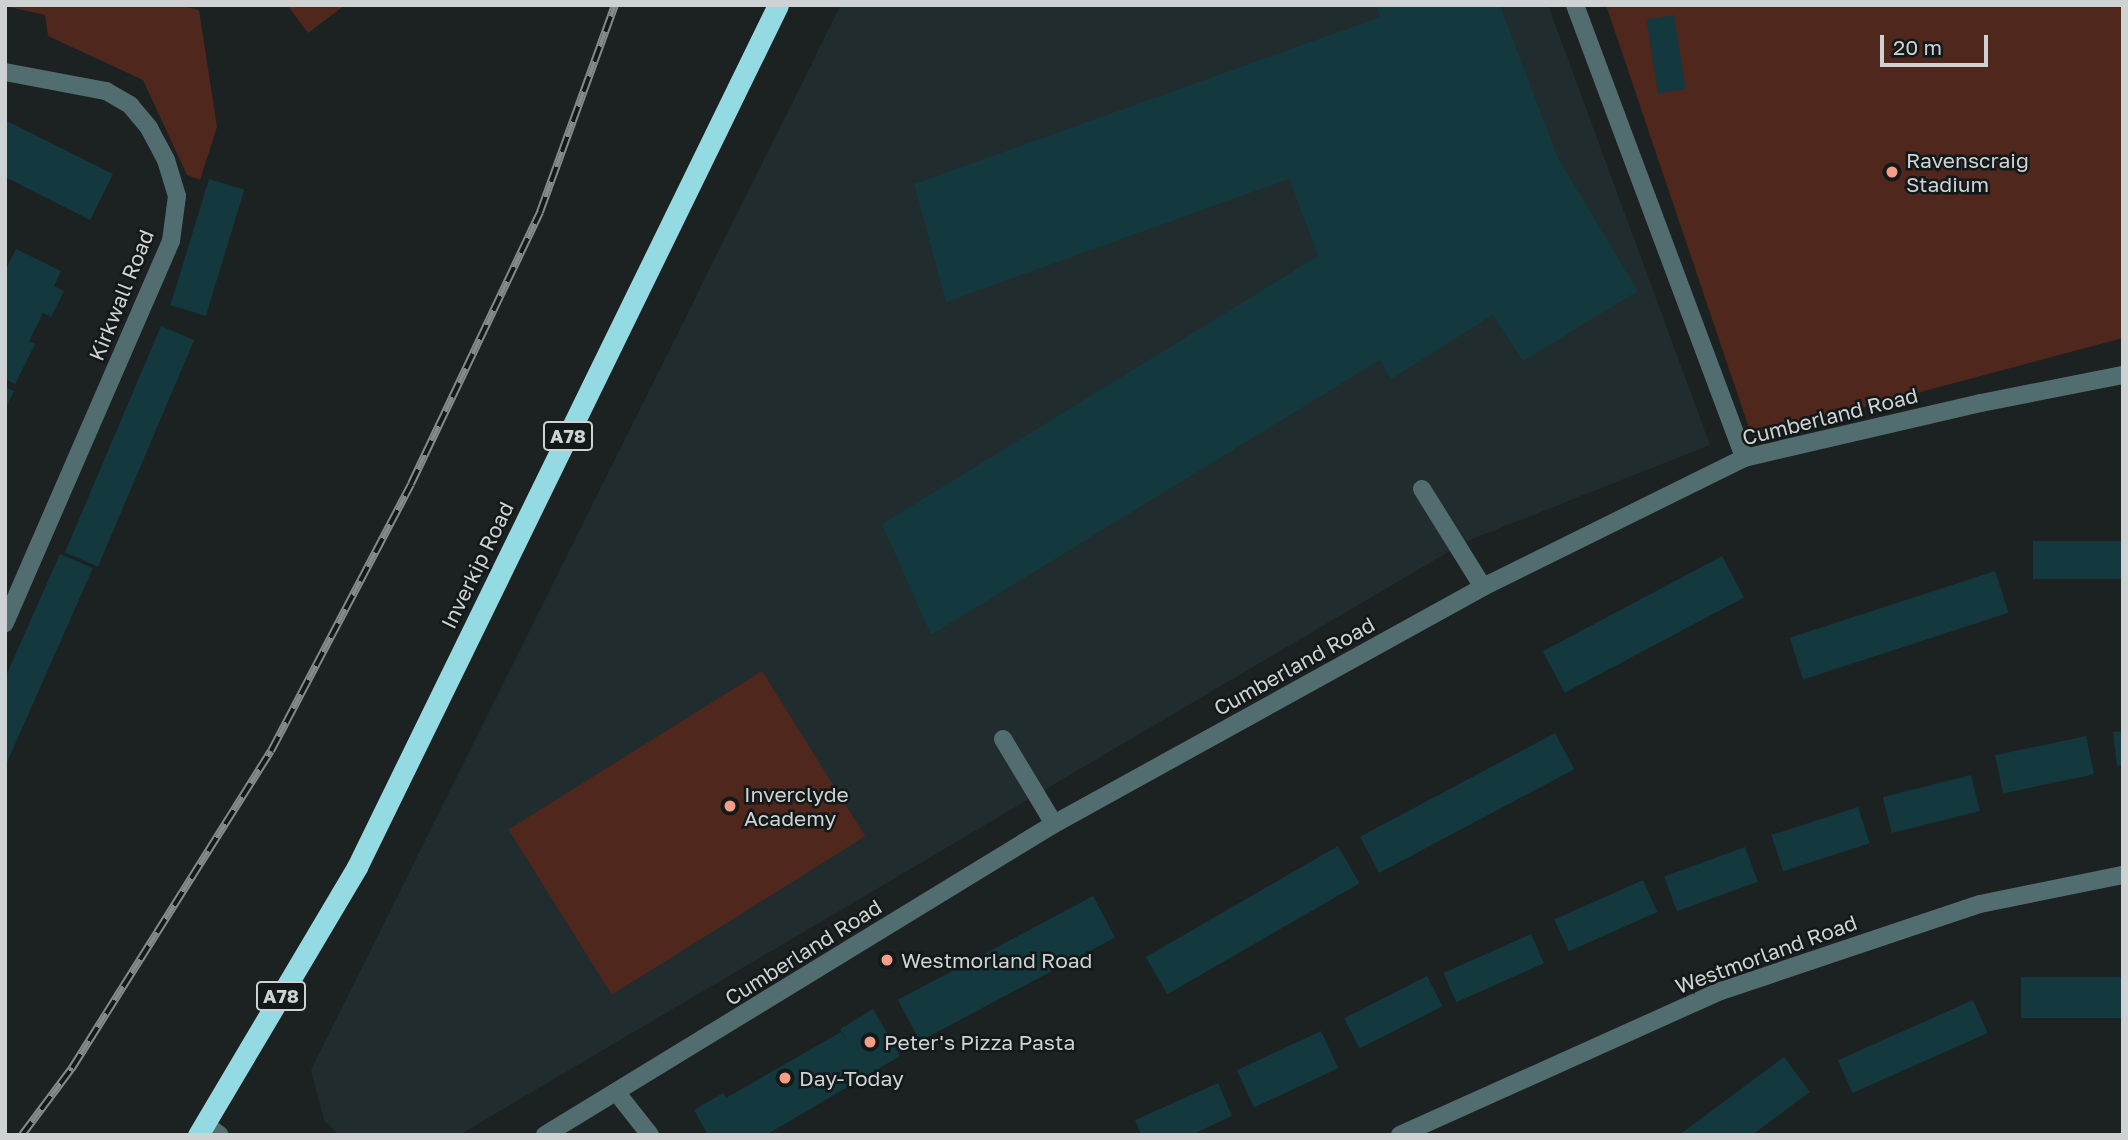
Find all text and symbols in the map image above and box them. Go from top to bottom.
scale bar [1883,21,1992,65]
text: 20 m [1893,34,1942,60]
place label: Ravenscraig Stadium [1906,147,2029,197]
marker: Ravenscraig Stadium [1884,164,1900,180]
street label: Kirkwall Road [83,226,159,364]
street label: Cumberland Road [1740,382,1920,450]
road number: A78 [542,420,594,452]
street label: Inverkip Road [435,498,519,632]
street label: Cumberland Road [1209,611,1379,721]
place label: Inverclyde Academy [744,781,849,831]
marker: Inverclyde Academy [722,798,738,814]
street label: Cumberland Road [720,894,886,1010]
street label: Westmorland Road [1672,909,1860,999]
place label: Westmorland Road [901,947,1093,973]
marker: Westmorland Road [879,952,895,968]
road number: A78 [255,980,307,1012]
place label: Peter's Pizza Pasta [884,1029,1075,1055]
marker: Peter's Pizza Pasta [862,1034,878,1050]
place label: Day-Today [799,1065,904,1091]
marker: Day-Today [777,1070,793,1086]

